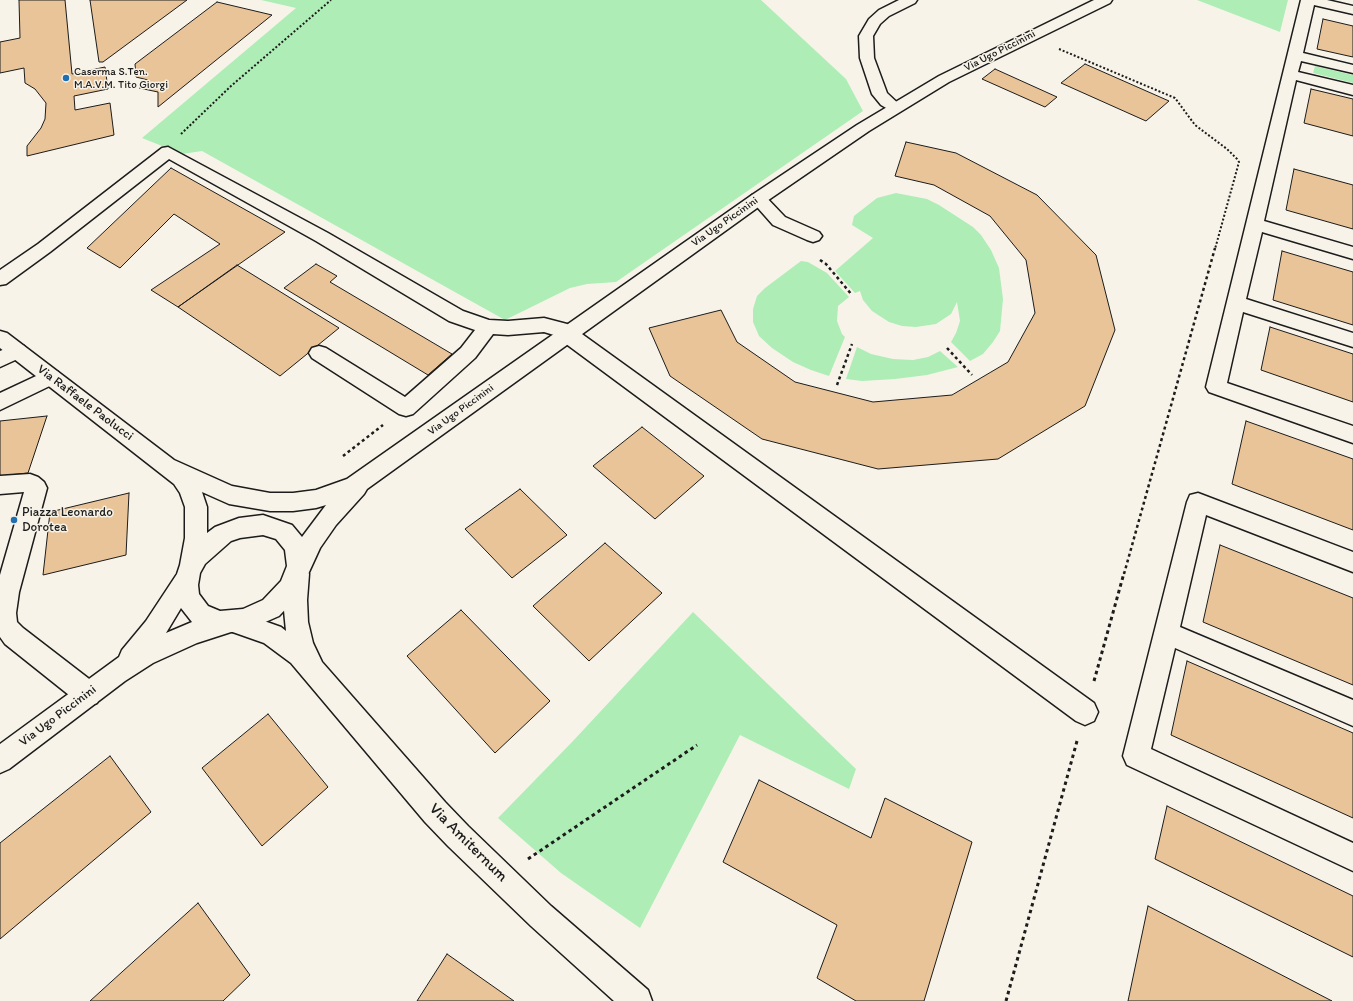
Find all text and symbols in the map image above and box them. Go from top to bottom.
street label: Via Ugo Piccinini [962,27,1038,75]
place label: Caserma S.Ten. M.A.V.M. Tito Giorgi [74,65,168,91]
marker: Caserma S.Ten. M.A.V.M. Tito Giorgi [61,73,71,83]
street label: Via Ugo Piccinini [689,194,761,250]
street label: Via Raffaele Paolucci [34,362,136,444]
street label: Via Ugo Piccinini [425,382,497,438]
place label: Piazza Leonardo Dorotea [22,505,113,536]
marker: Piazza Leonardo Dorotea [9,515,19,525]
street label: Via Ugo Piccinini [16,682,100,750]
street label: Via Amiternum [425,800,511,886]

